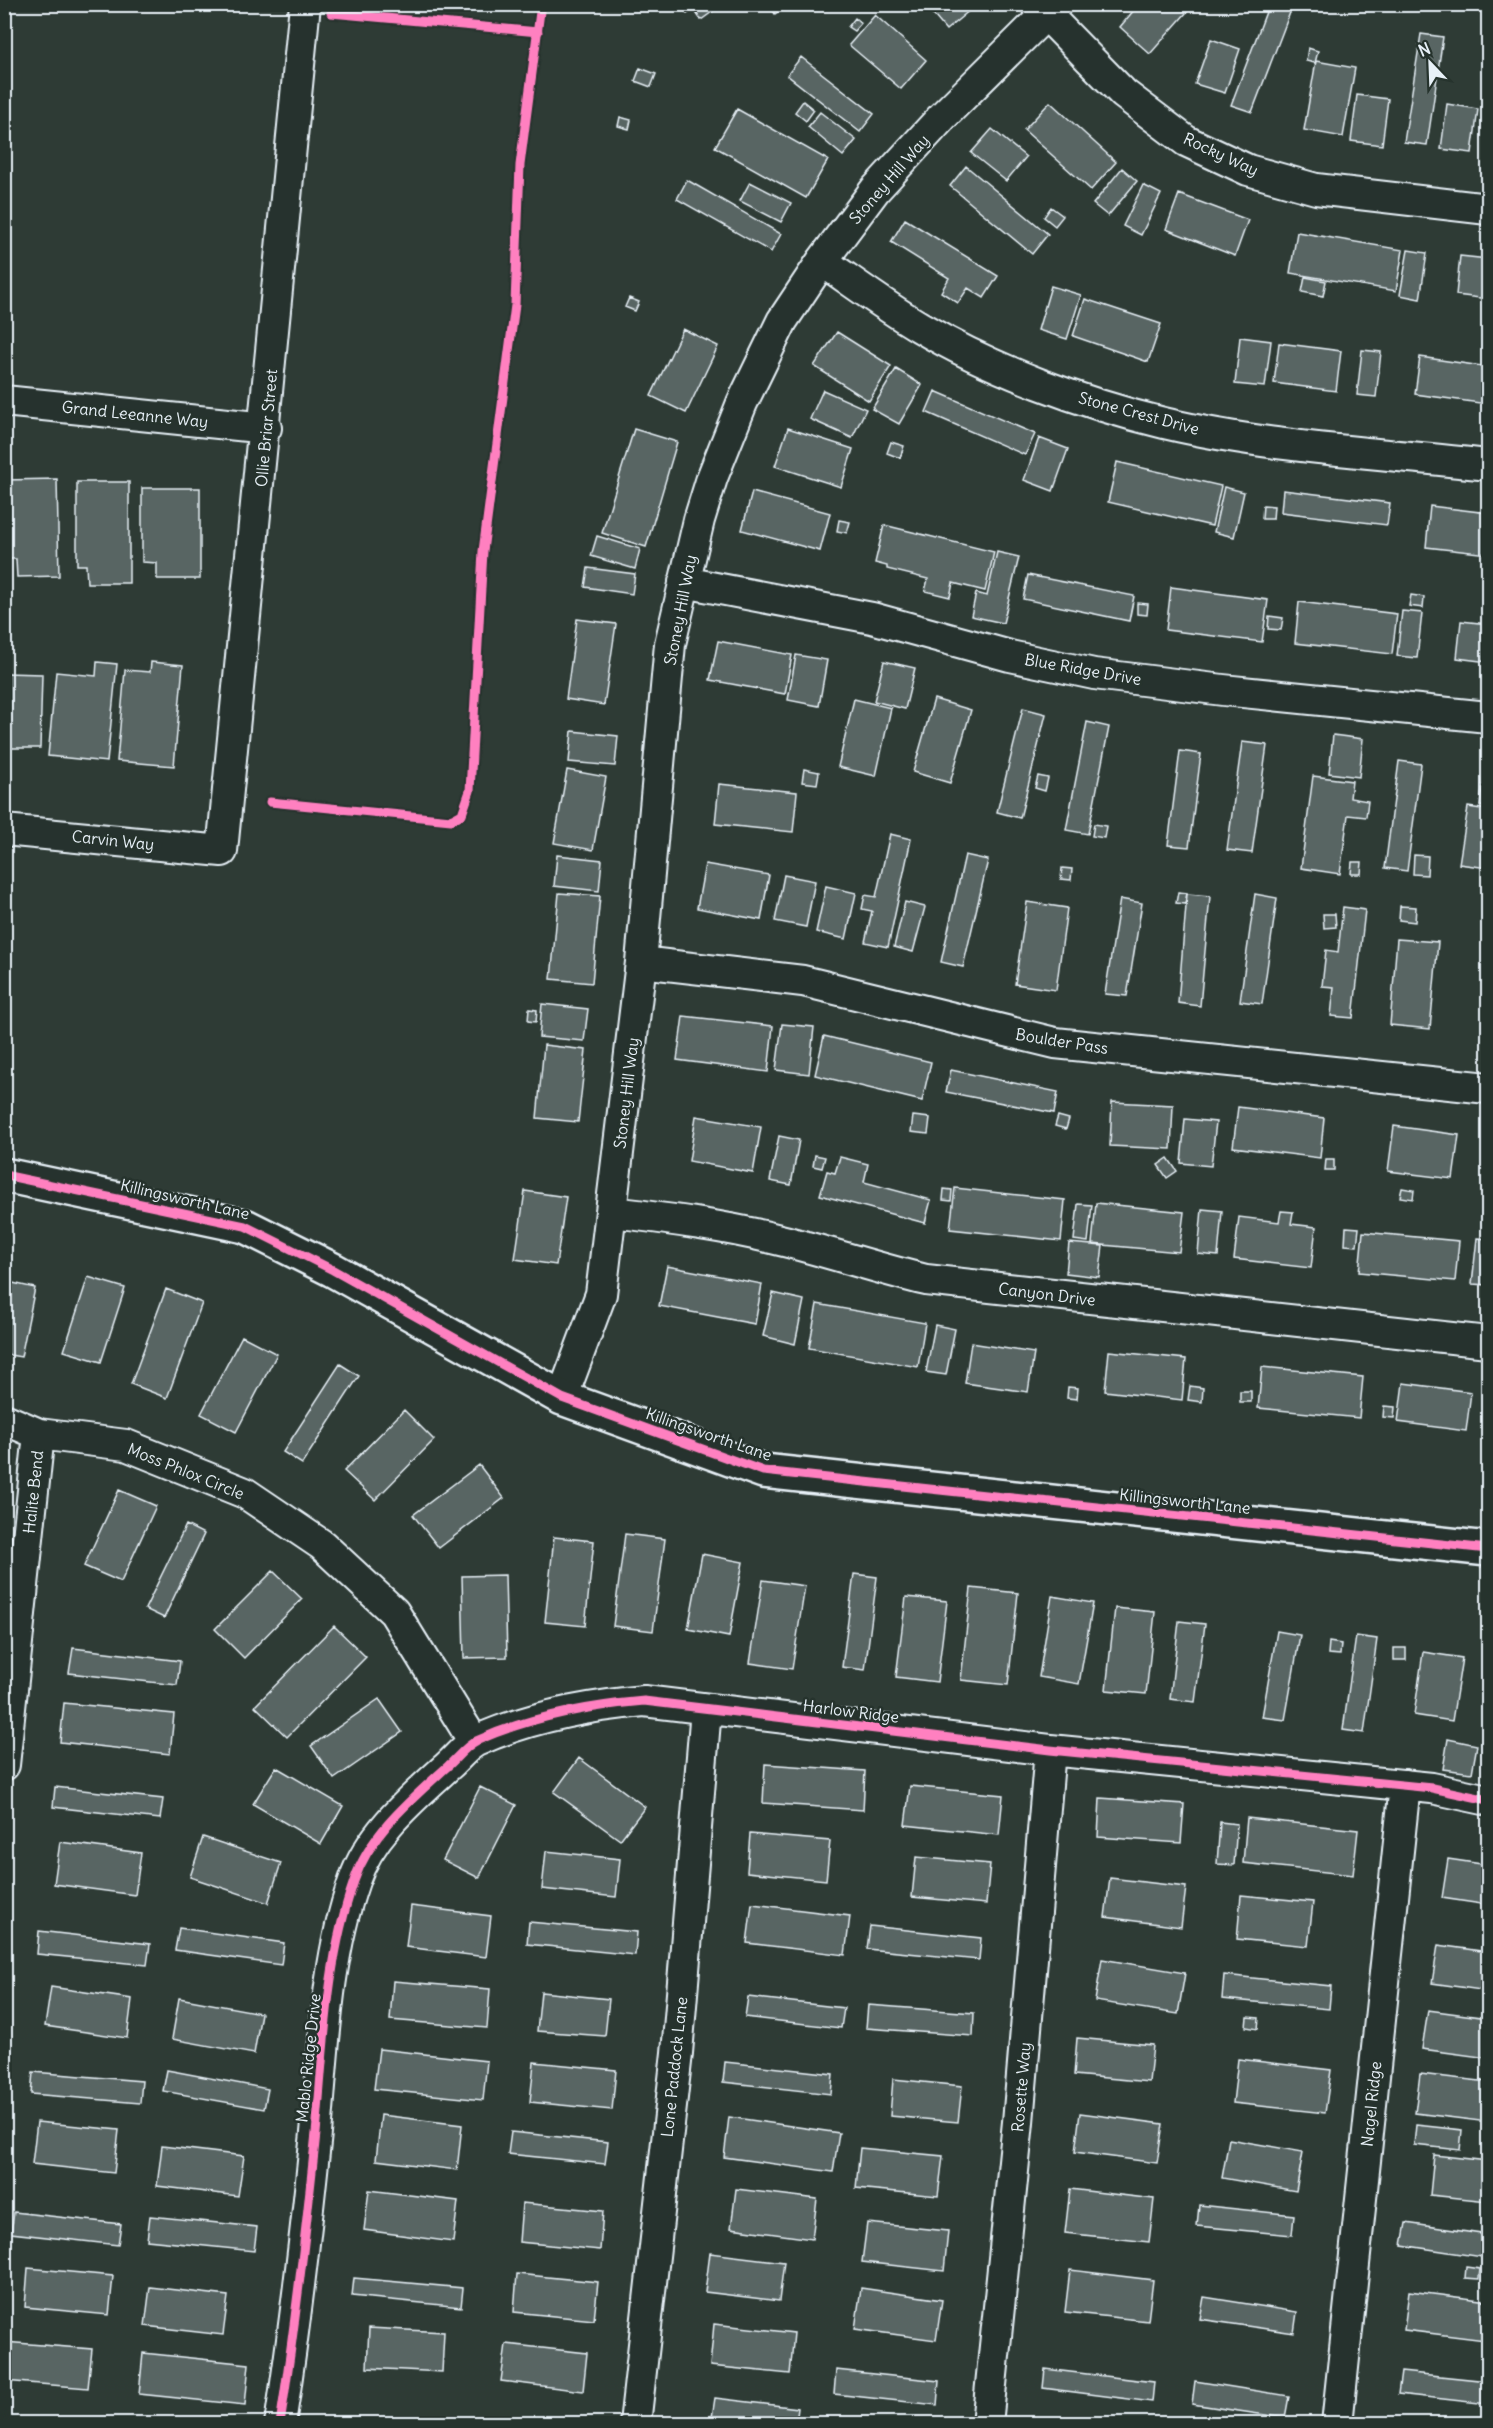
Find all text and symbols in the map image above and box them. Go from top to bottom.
north arrow [1400,33,1460,93]
text: N [1415,38,1433,61]
street label: Rocky Way [1180,128,1262,180]
street label: Stoney Hill Way [845,130,933,228]
street label: Ollie Briar Street [251,368,281,488]
street label: Stone Crest Drive [1076,387,1202,439]
street label: Grand Leeanne Way [61,396,209,432]
street label: Stoney Hill Way [659,553,701,667]
street label: Blue Ridge Drive [1023,649,1143,689]
street label: Carvin Way [71,826,155,854]
street label: Boulder Pass [1014,1024,1110,1058]
street label: Stoney Hill Way [609,1036,643,1150]
street label: Killingsworth Lane [119,1174,251,1224]
street label: Canyon Drive [997,1278,1097,1310]
street label: Killingsworth Lane [643,1403,775,1465]
street label: Moss Phlox Circle [125,1439,247,1503]
street label: Halite Bend [19,1450,47,1534]
street label: Killingsworth Lane [1118,1484,1252,1518]
street label: Harlow Ridge [802,1695,900,1727]
street label: Mablo Ridge Drive [291,1993,325,2123]
street label: Lone Paddock Lane [657,1996,691,2138]
street label: Rosette Way [1007,2041,1035,2133]
street label: Nagel Ridge [1357,2060,1385,2148]

